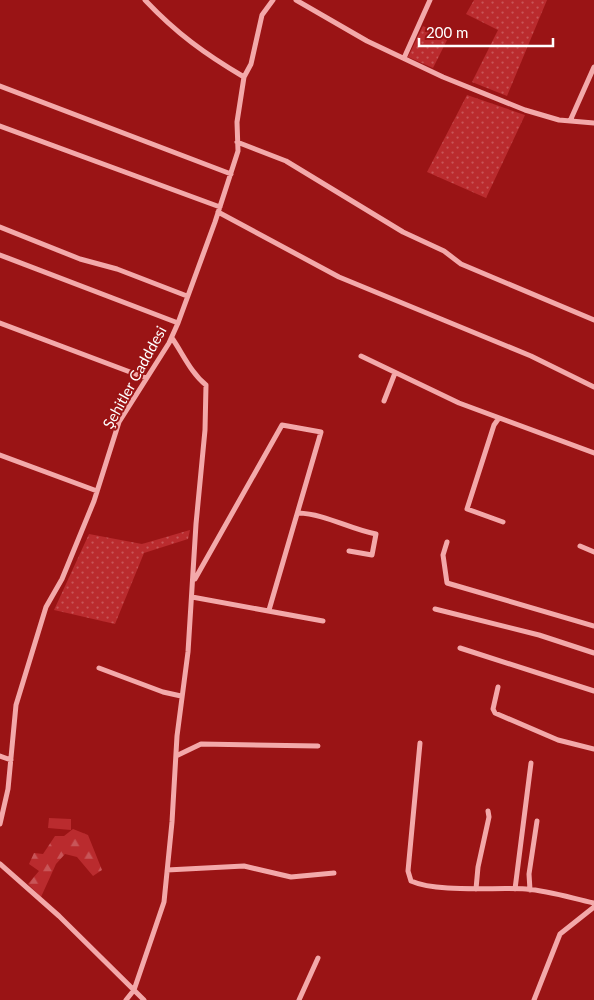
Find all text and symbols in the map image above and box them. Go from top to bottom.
scale bar [419,15,553,47]
text: 200 m [426,23,468,41]
street label: Şehitler Cadddesi [98,323,170,431]

